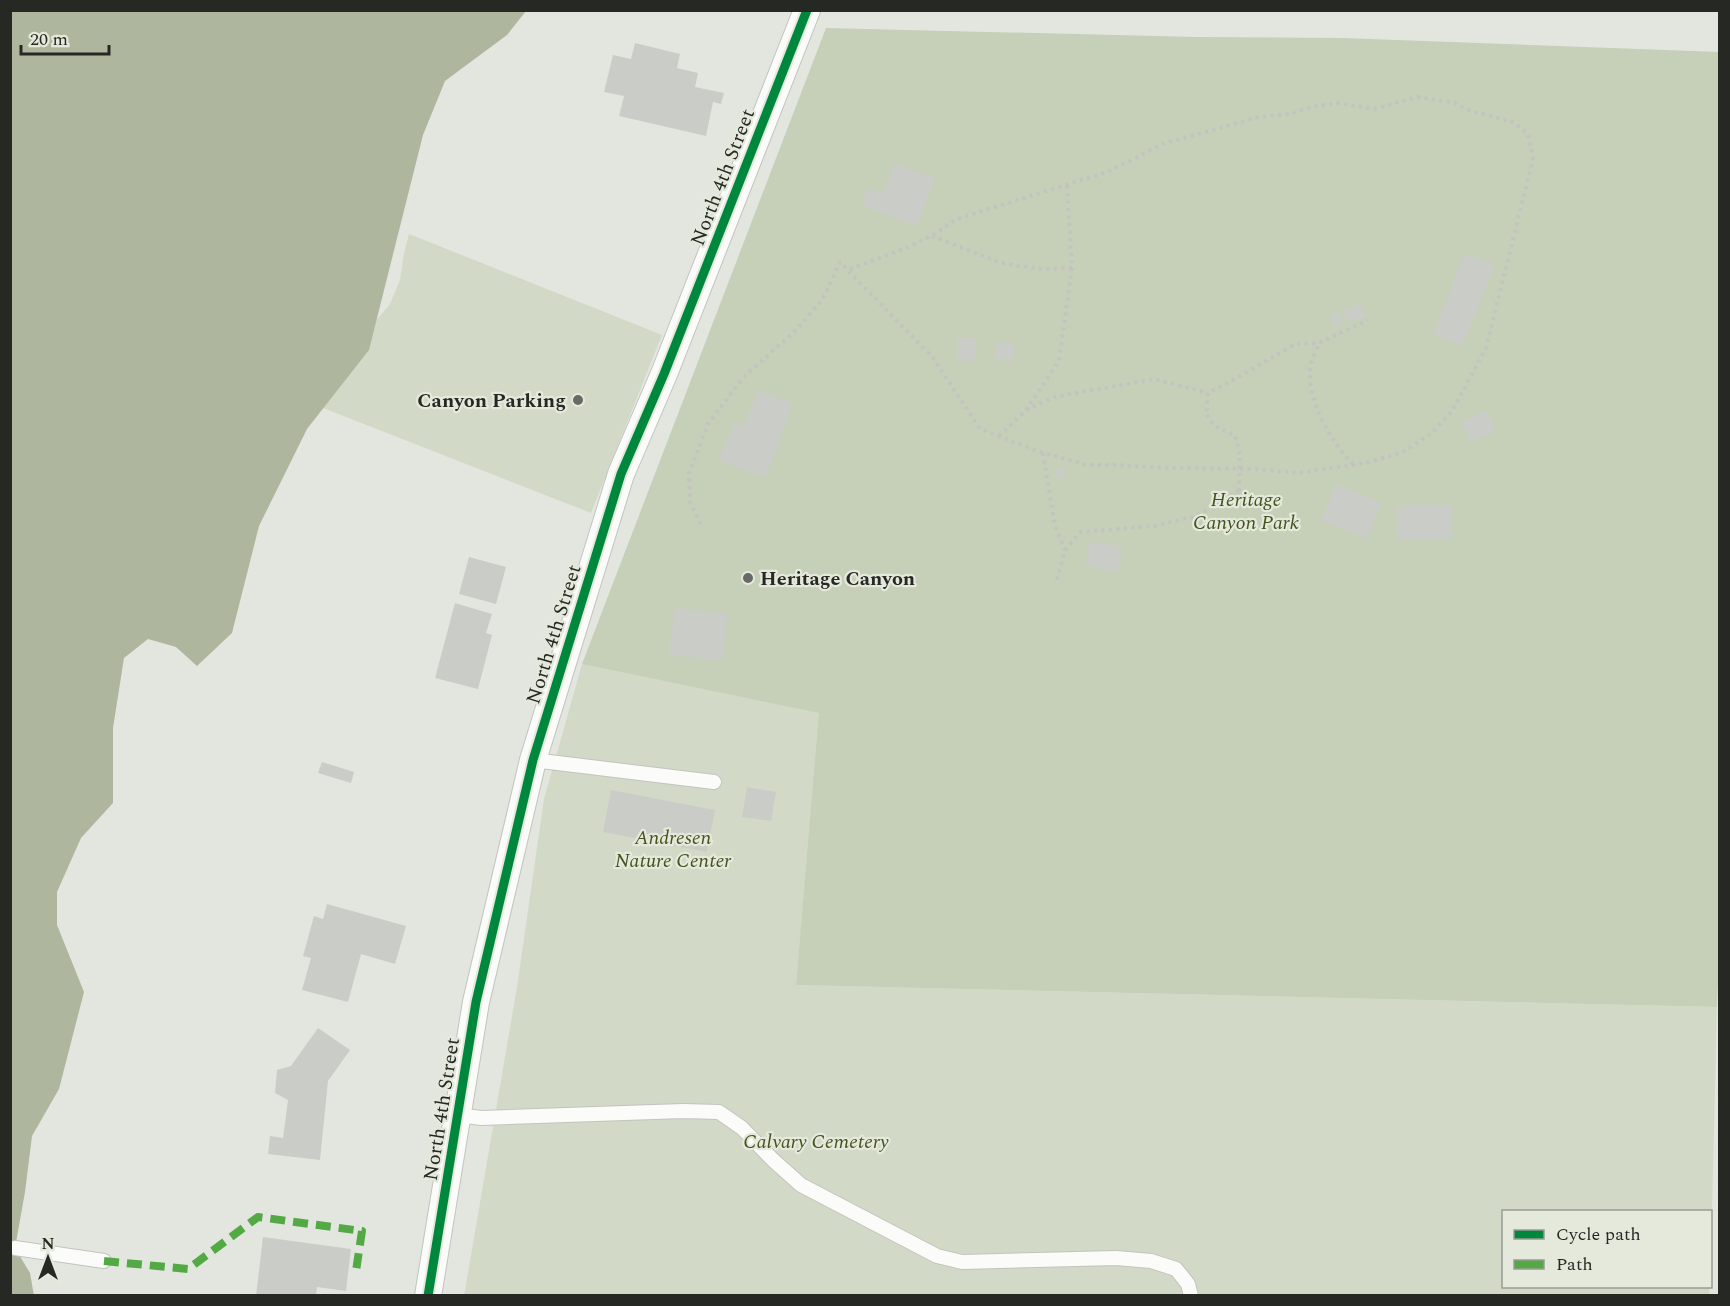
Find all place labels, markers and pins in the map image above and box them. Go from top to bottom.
place label: Canyon Parking [417,386,566,416]
marker: Canyon Parking [571,393,585,407]
place label: Heritage Canyon [760,564,915,594]
marker: Heritage Canyon [741,571,755,585]

